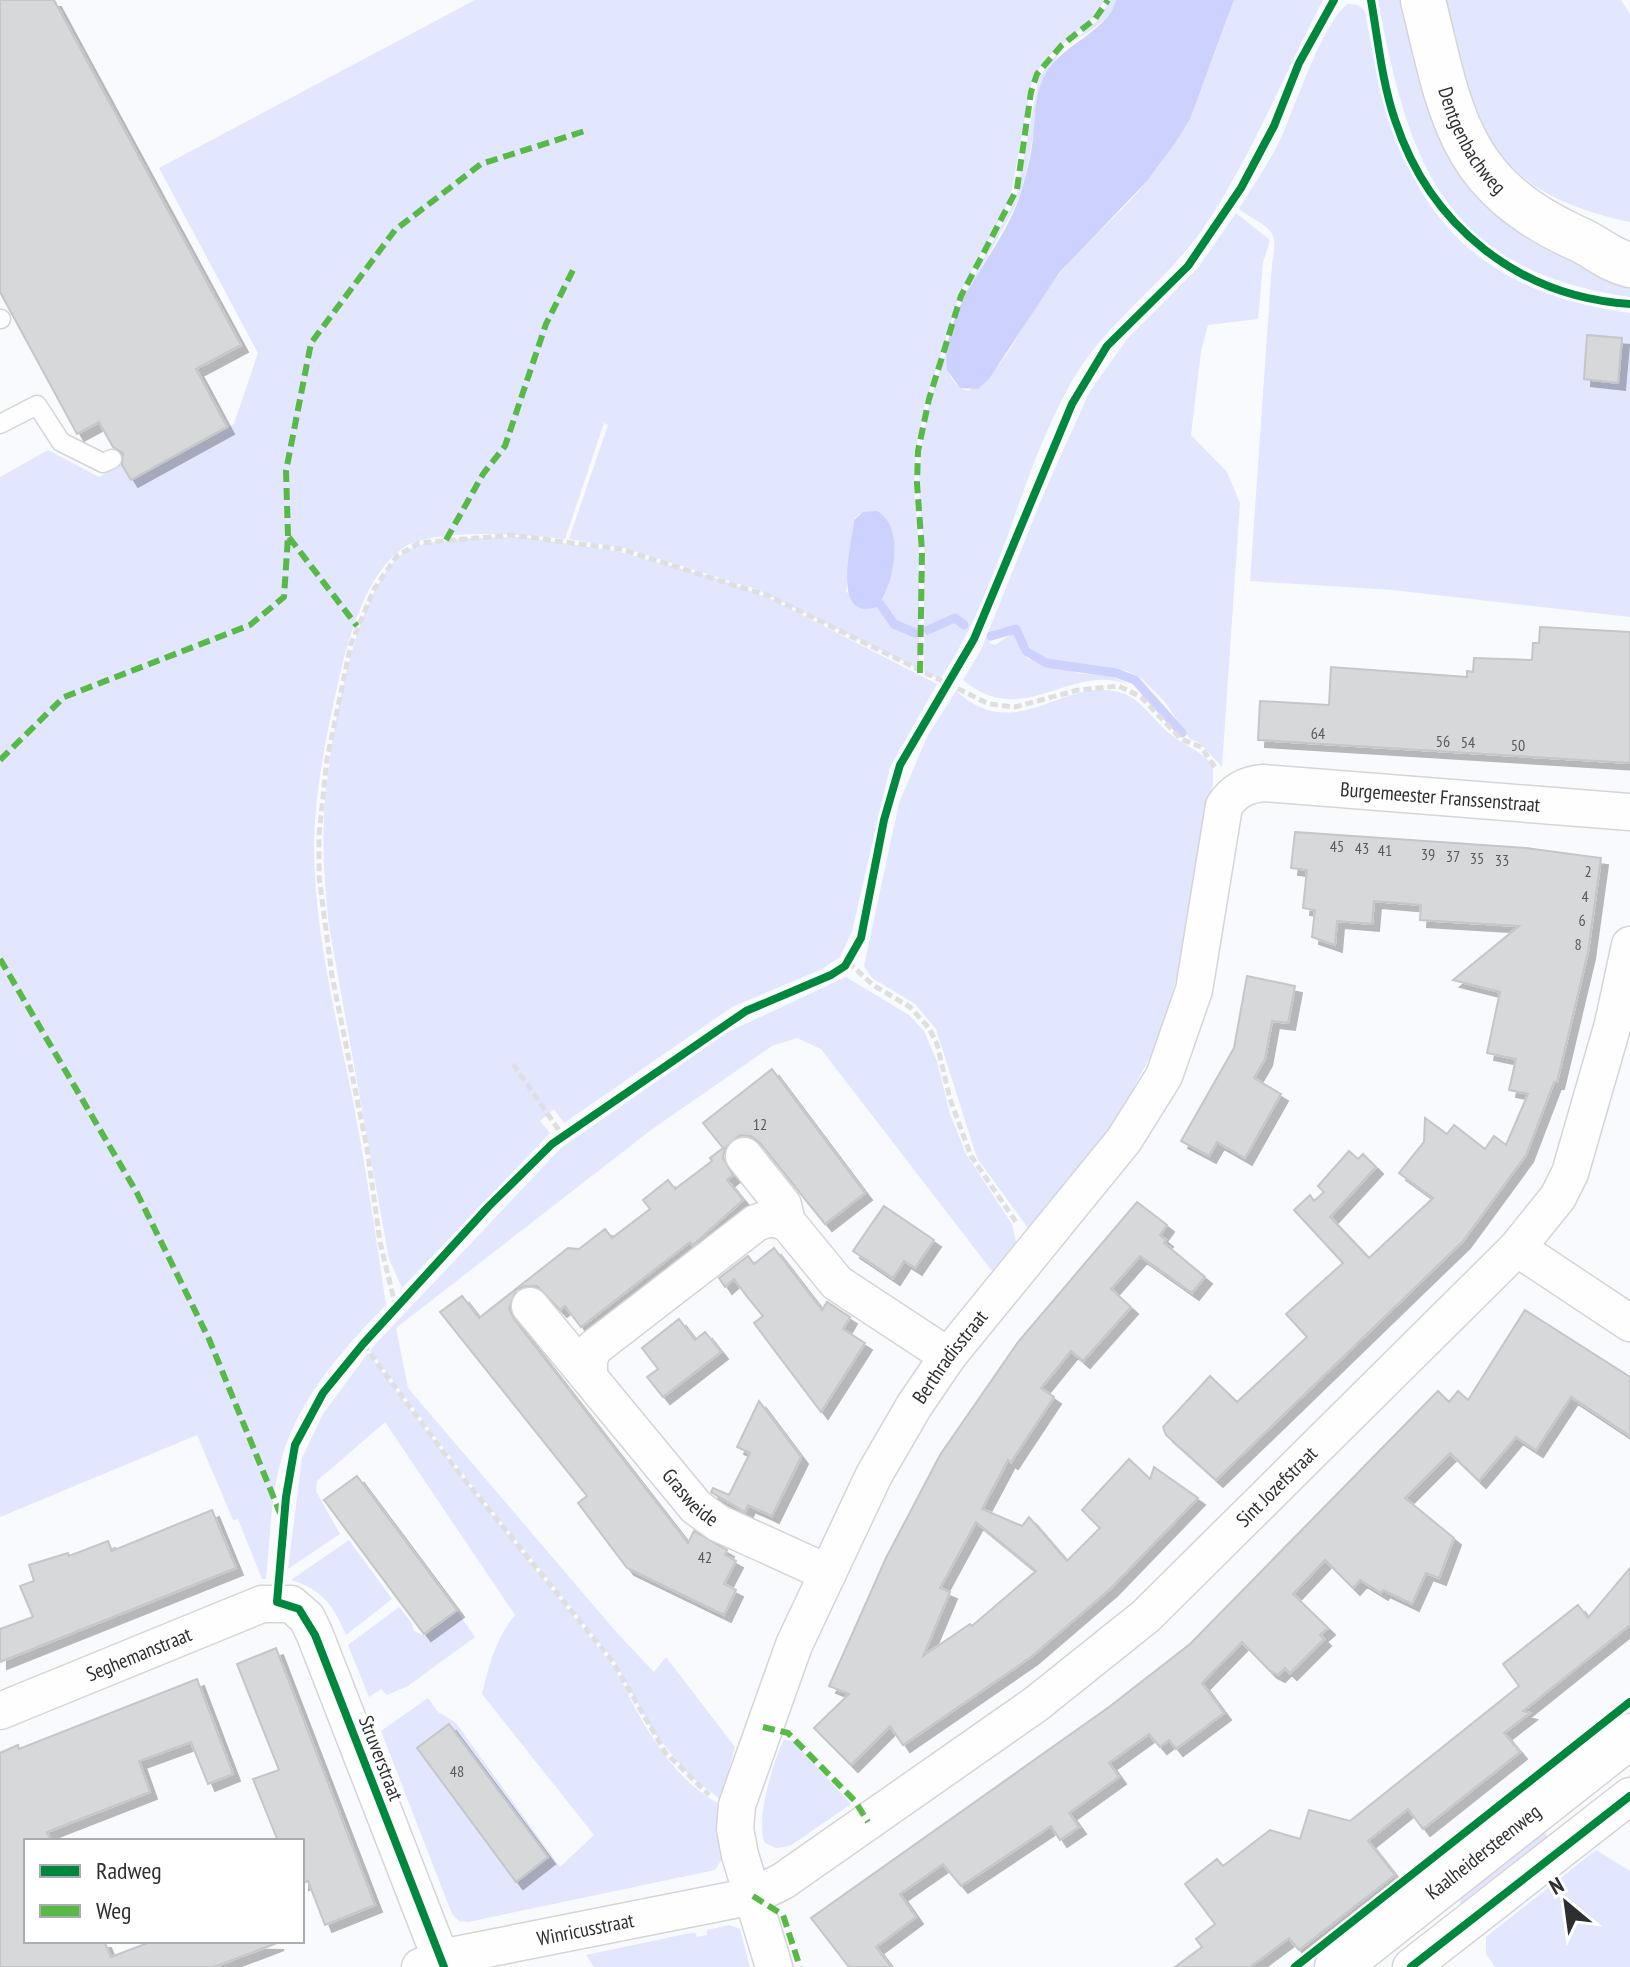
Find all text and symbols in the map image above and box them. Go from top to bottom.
street label: Dentgenbachweg [1432,84,1511,200]
house number: 64 [1311,723,1325,743]
house number: 56 [1436,731,1450,751]
house number: 54 [1461,732,1475,752]
house number: 50 [1511,735,1525,755]
street label: Burgemeester Franssenstraat [1339,776,1542,818]
house number: 45 [1330,836,1344,856]
house number: 43 [1355,838,1369,858]
house number: 41 [1378,840,1392,860]
house number: 39 [1421,844,1435,864]
house number: 37 [1446,846,1460,866]
house number: 35 [1470,848,1484,868]
house number: 33 [1495,850,1509,870]
house number: 2 [1584,861,1592,881]
house number: 4 [1581,886,1589,906]
house number: 6 [1578,910,1586,930]
house number: 8 [1574,934,1582,954]
house number: 12 [753,1114,767,1134]
street label: Berthradisstraat [906,1304,994,1409]
street label: Sint Jozefstraat [1230,1440,1323,1532]
street label: Grasweide [656,1463,724,1532]
house number: 42 [698,1547,712,1567]
street label: Seghemanstraat [82,1621,196,1687]
street label: Struverstraat [353,1712,409,1805]
house number: 48 [450,1761,464,1781]
street label: Kaalheidersteenweg [1420,1798,1546,1905]
legend [24,1839,304,1943]
text: Radweg [96,1855,162,1886]
north arrow [1526,1863,1606,1943]
text: N [1544,1870,1568,1901]
text: Weg [96,1895,131,1926]
street label: Winricusstraat [535,1907,637,1952]

